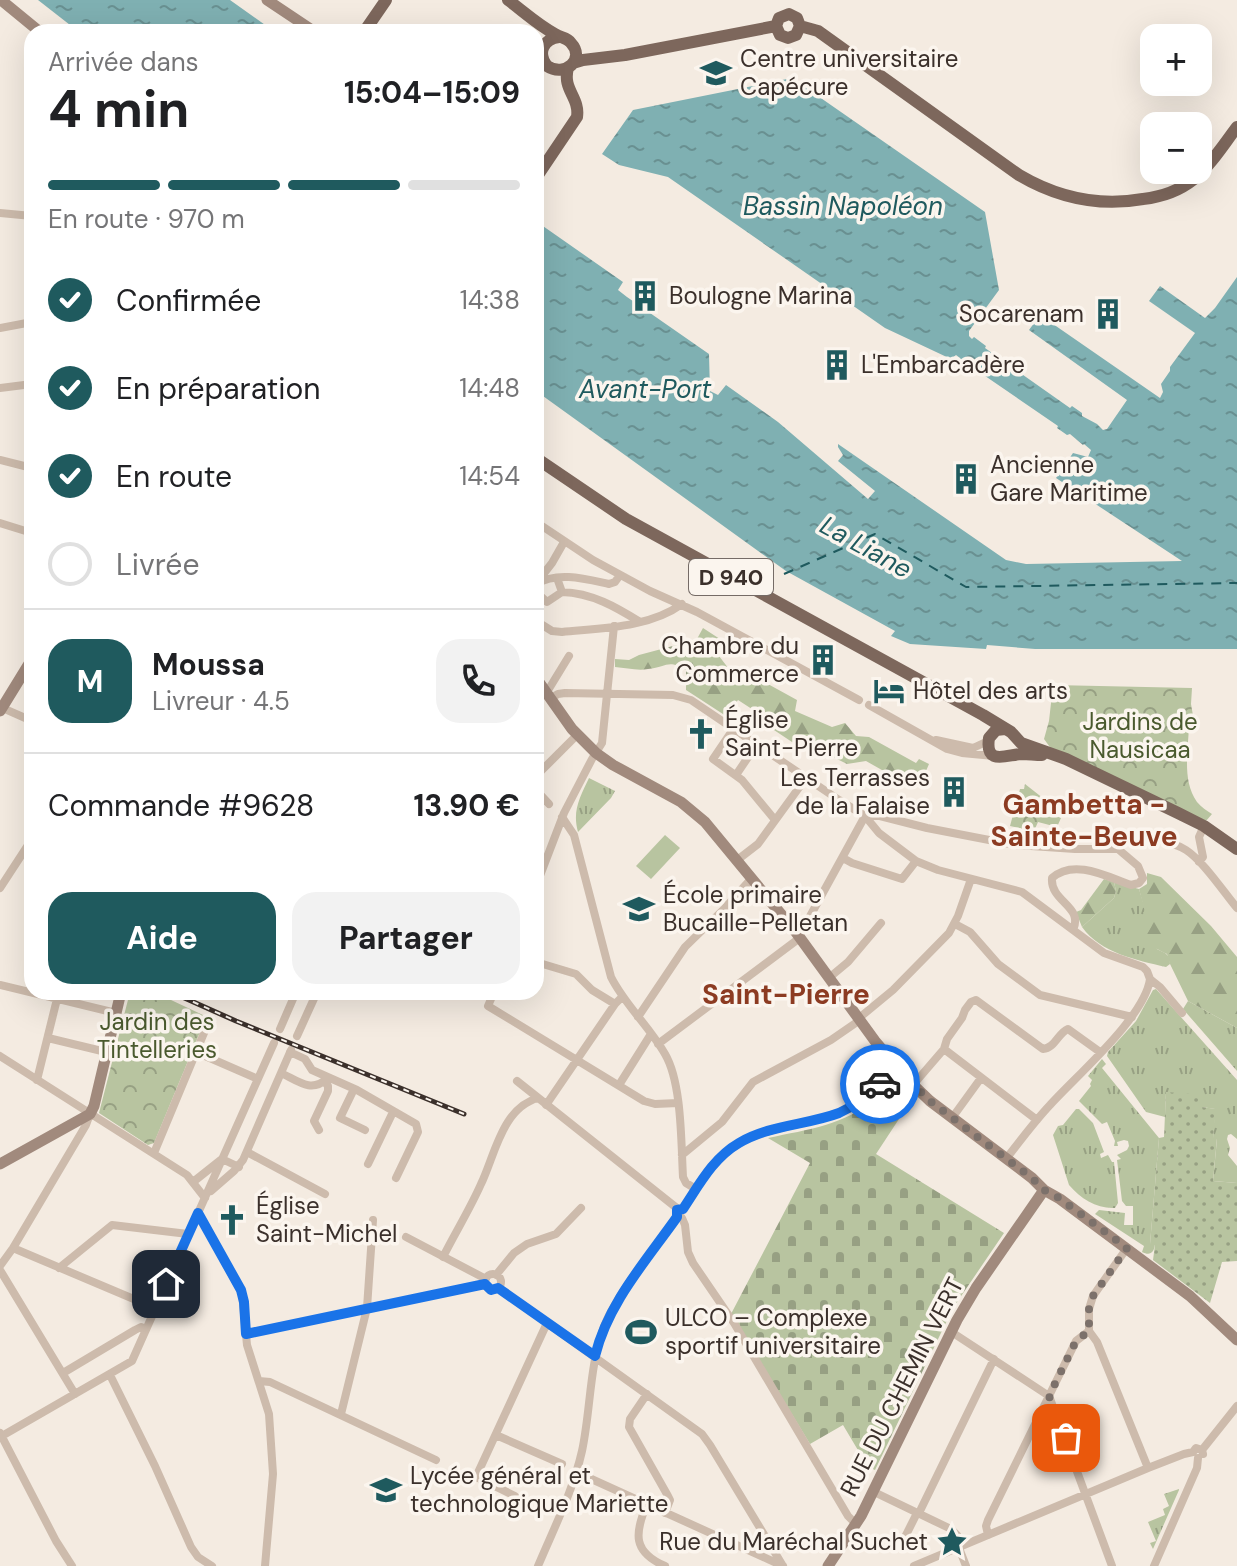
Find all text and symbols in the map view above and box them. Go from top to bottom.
map controls [1140,24,1212,184]
button: + [1140,24,1212,96]
place label: Centre universitaire Capécure [740,43,958,102]
text: Arrivée dans [48,45,199,79]
school or university icon: Centre universitaire Capécure [699,56,733,90]
text: 15:04–15:09 [344,73,520,112]
text: 4 min [48,75,189,143]
button: − [1140,112,1212,184]
water label: Bassin Napoléon [743,189,943,223]
text: En route · 970 m [48,202,245,236]
icon: check [48,278,92,322]
building icon: Boulogne Marina [628,279,662,313]
place label: Boulogne Marina [669,280,852,311]
text: Confirmée [116,281,261,320]
text: 14:38 [460,283,520,317]
building icon: Socarenam [1091,297,1125,331]
place label: Socarenam [959,298,1084,329]
building icon: L'Embarcadère [820,348,854,382]
place label: L'Embarcadère [861,349,1025,380]
icon: check [48,366,92,410]
text: En préparation [116,369,321,408]
text: 14:48 [459,371,520,405]
water label: Avant-Port [578,372,712,406]
place label: Ancienne Gare Maritime [990,449,1148,508]
icon: check [48,454,92,498]
text: En route [116,457,232,496]
text: 14:54 [459,459,520,493]
building icon: Ancienne Gare Maritime [949,462,983,496]
water label: La Liane [814,508,918,586]
text: Livrée [116,545,199,584]
road number: D 940 [689,559,773,595]
place label: Chambre du Commerce [661,630,799,689]
button: phone [436,639,520,723]
building icon: Chambre du Commerce [806,643,840,677]
text: Moussa [152,645,265,684]
text: M [77,662,103,701]
hotel icon: Hôtel des arts [872,674,906,708]
place label: Hôtel des arts [913,675,1068,706]
text: Livreur · 4.5 [152,684,290,718]
place label: Église Saint-Pierre [725,704,858,763]
park label: Jardins de Nausicaa [1082,706,1198,765]
church icon: Église Saint-Pierre [684,717,718,751]
place label: Les Terrasses de la Falaise [780,762,930,821]
building icon: Les Terrasses de la Falaise [937,775,971,809]
text: Commande #9628 [48,786,314,825]
text: 13.90 € [413,786,520,825]
district label: Gambetta - Sainte-Beuve [990,786,1178,855]
place label: École primaire Bucaille-Pelletan [663,879,848,938]
button: Aide [48,892,276,984]
button: Partager [292,892,520,984]
school or university icon: École primaire Bucaille-Pelletan [622,892,656,926]
district label: Saint-Pierre [702,976,870,1013]
park label: Jardin des Tintelleries [97,1006,217,1065]
courier [840,1044,920,1124]
icon: car [858,1062,902,1106]
place label: Église Saint-Michel [256,1190,397,1249]
church icon: Église Saint-Michel [215,1203,249,1237]
pin [132,1250,200,1318]
icon: home [144,1262,188,1306]
street label: RUE DU CHEMIN VERT [833,1272,970,1502]
place label: ULCO – Complexe sportif universitaire [665,1302,881,1361]
sports icon: ULCO – Complexe sportif universitaire [624,1315,658,1349]
pin [1032,1404,1100,1472]
icon: bag [1044,1416,1088,1460]
place label: Lycée général et technologique Mariette [410,1460,669,1519]
school or university icon: Lycée général et technologique Mariette [369,1473,403,1507]
place icon: Rue du Maréchal Suchet [935,1525,969,1559]
place label: Rue du Maréchal Suchet [659,1526,928,1557]

